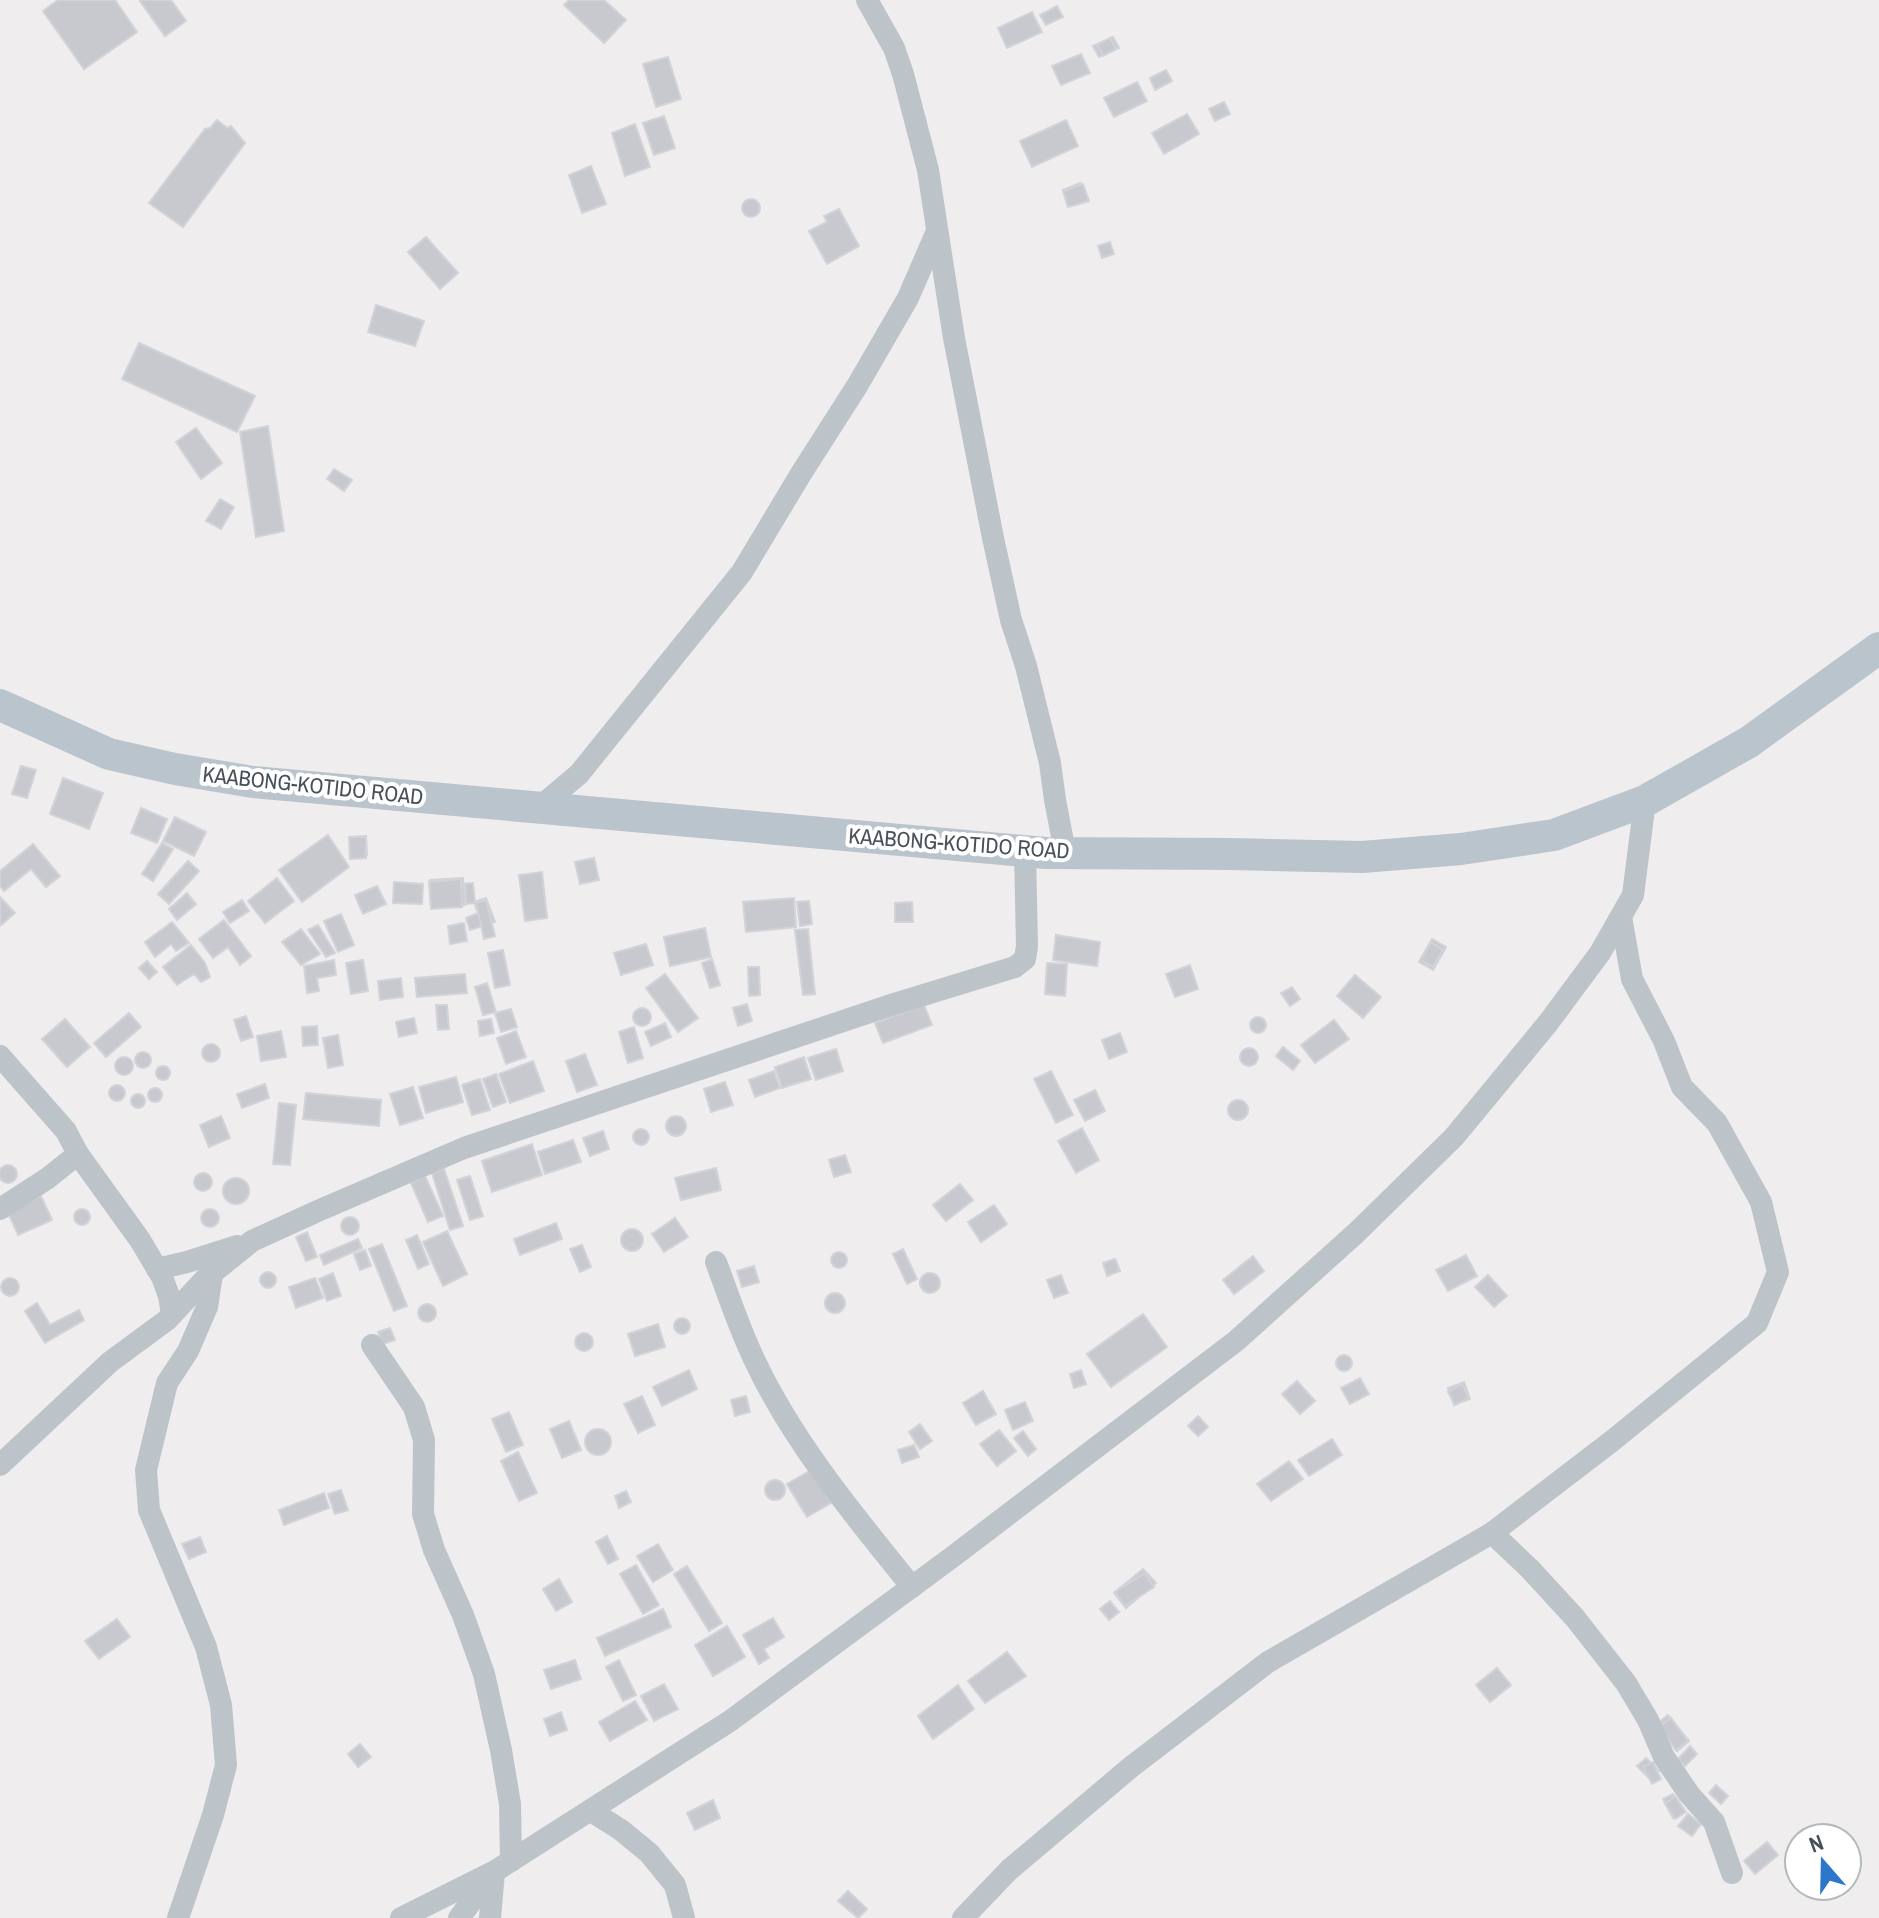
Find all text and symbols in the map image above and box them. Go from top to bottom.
street label: KAABONG-KOTIDO ROAD [201,759,425,811]
street label: KAABONG-KOTIDO ROAD [847,820,1071,866]
north arrow [1783,1822,1863,1902]
text: N [1805,1827,1827,1860]

